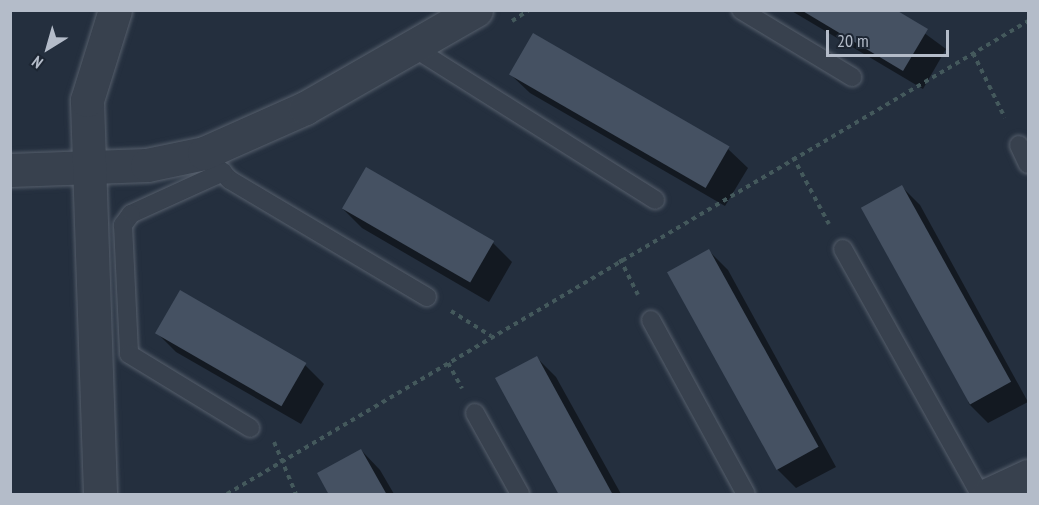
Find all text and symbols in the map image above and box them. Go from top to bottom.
north arrow [18,18,78,78]
scale bar [829,18,952,56]
text: 20 m [837,29,869,52]
text: N [28,52,47,73]

